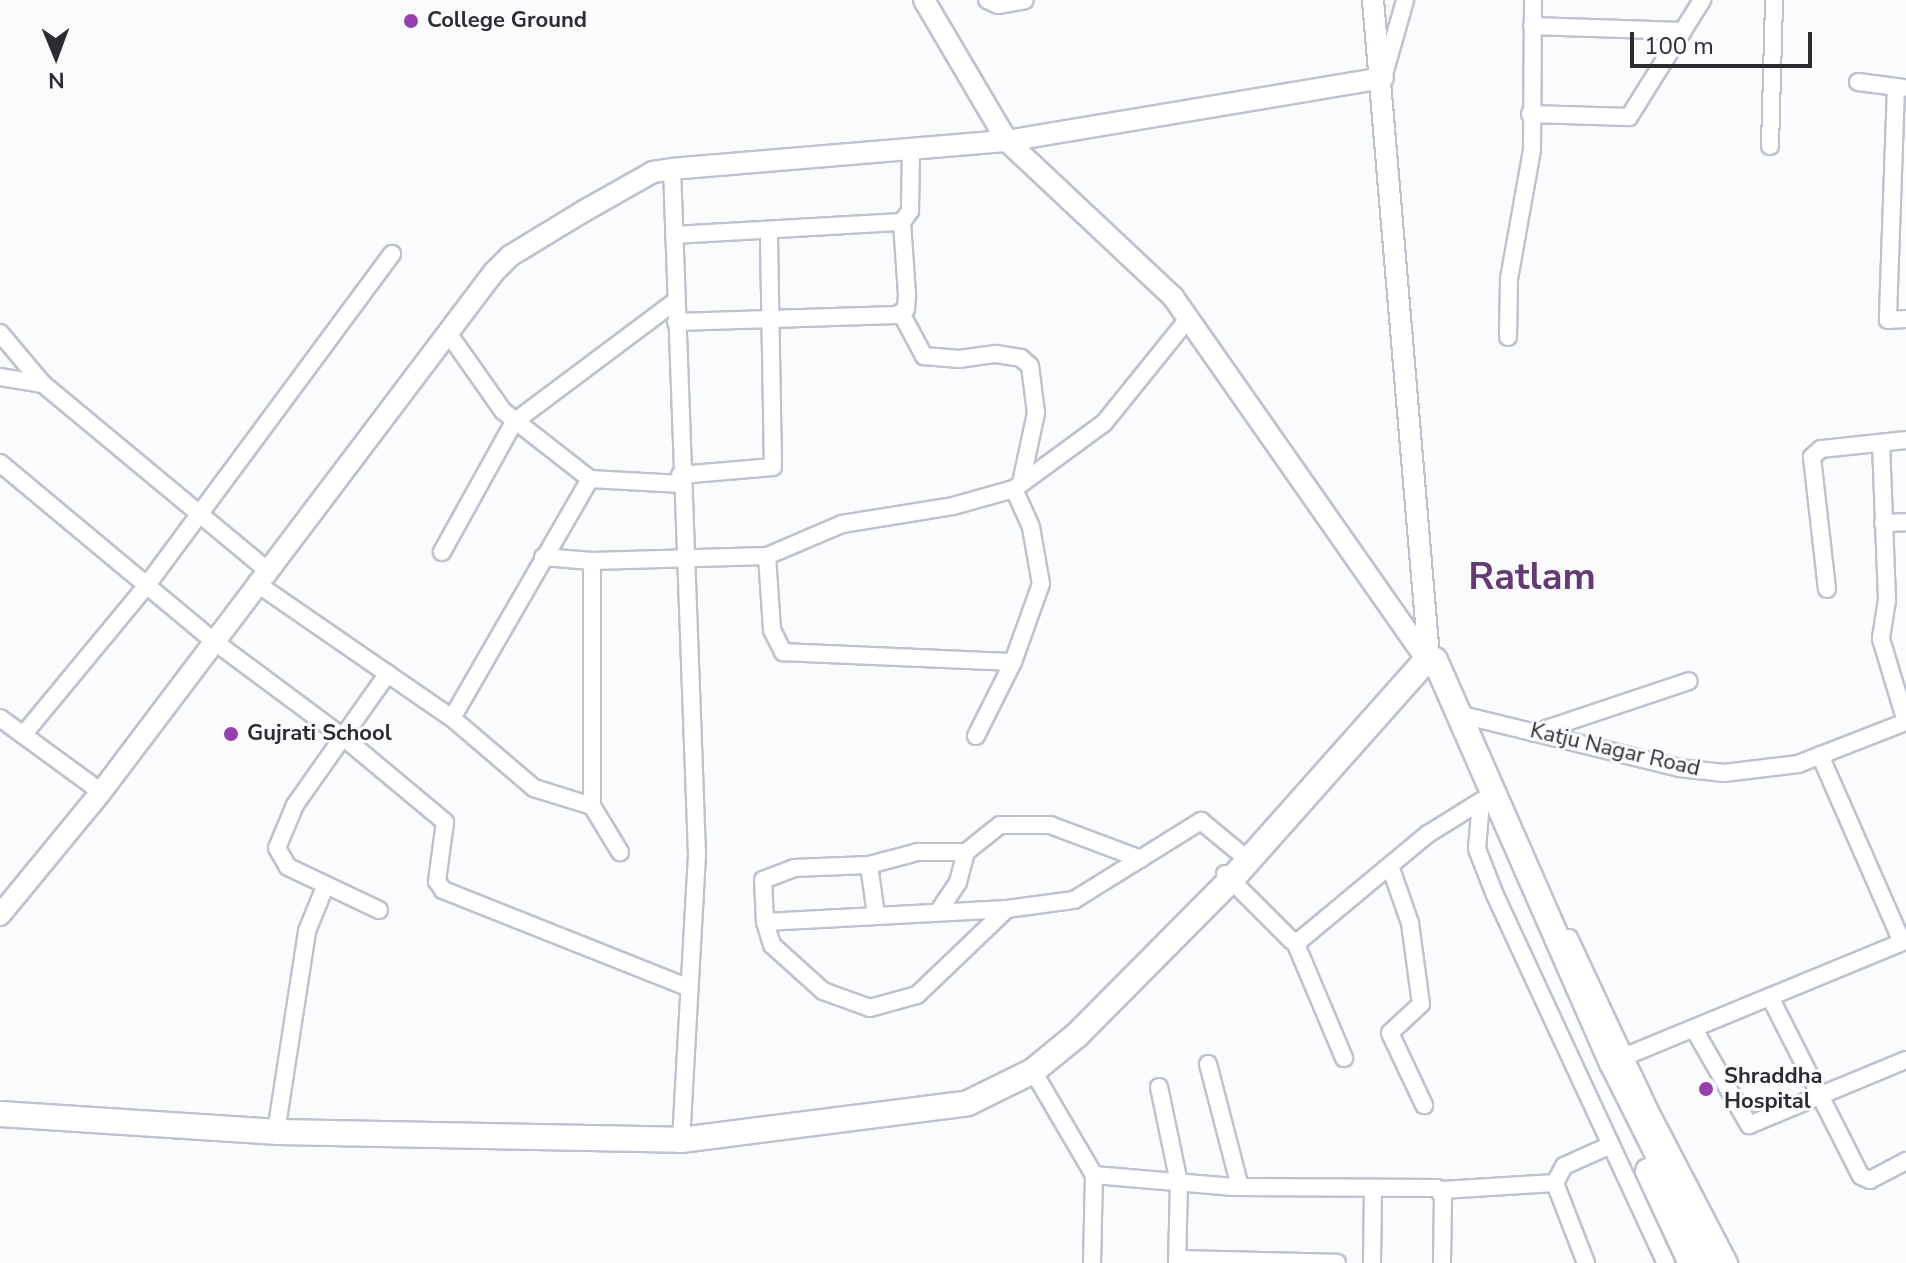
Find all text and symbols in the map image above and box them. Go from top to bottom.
place label: College Ground [427,8,587,34]
marker: College Ground [402,12,420,30]
north arrow [16,16,96,96]
scale bar [1634,16,1816,66]
text: 100 m [1644,30,1714,62]
text: N [48,65,65,95]
district label: Ratlam [1468,554,1596,600]
street label: Katju Nagar Road [1528,718,1702,782]
place label: Gujrati School [247,721,392,747]
marker: Gujrati School [222,725,240,743]
place label: Shraddha Hospital [1724,1063,1823,1114]
marker: Shraddha Hospital [1695,1078,1717,1100]

